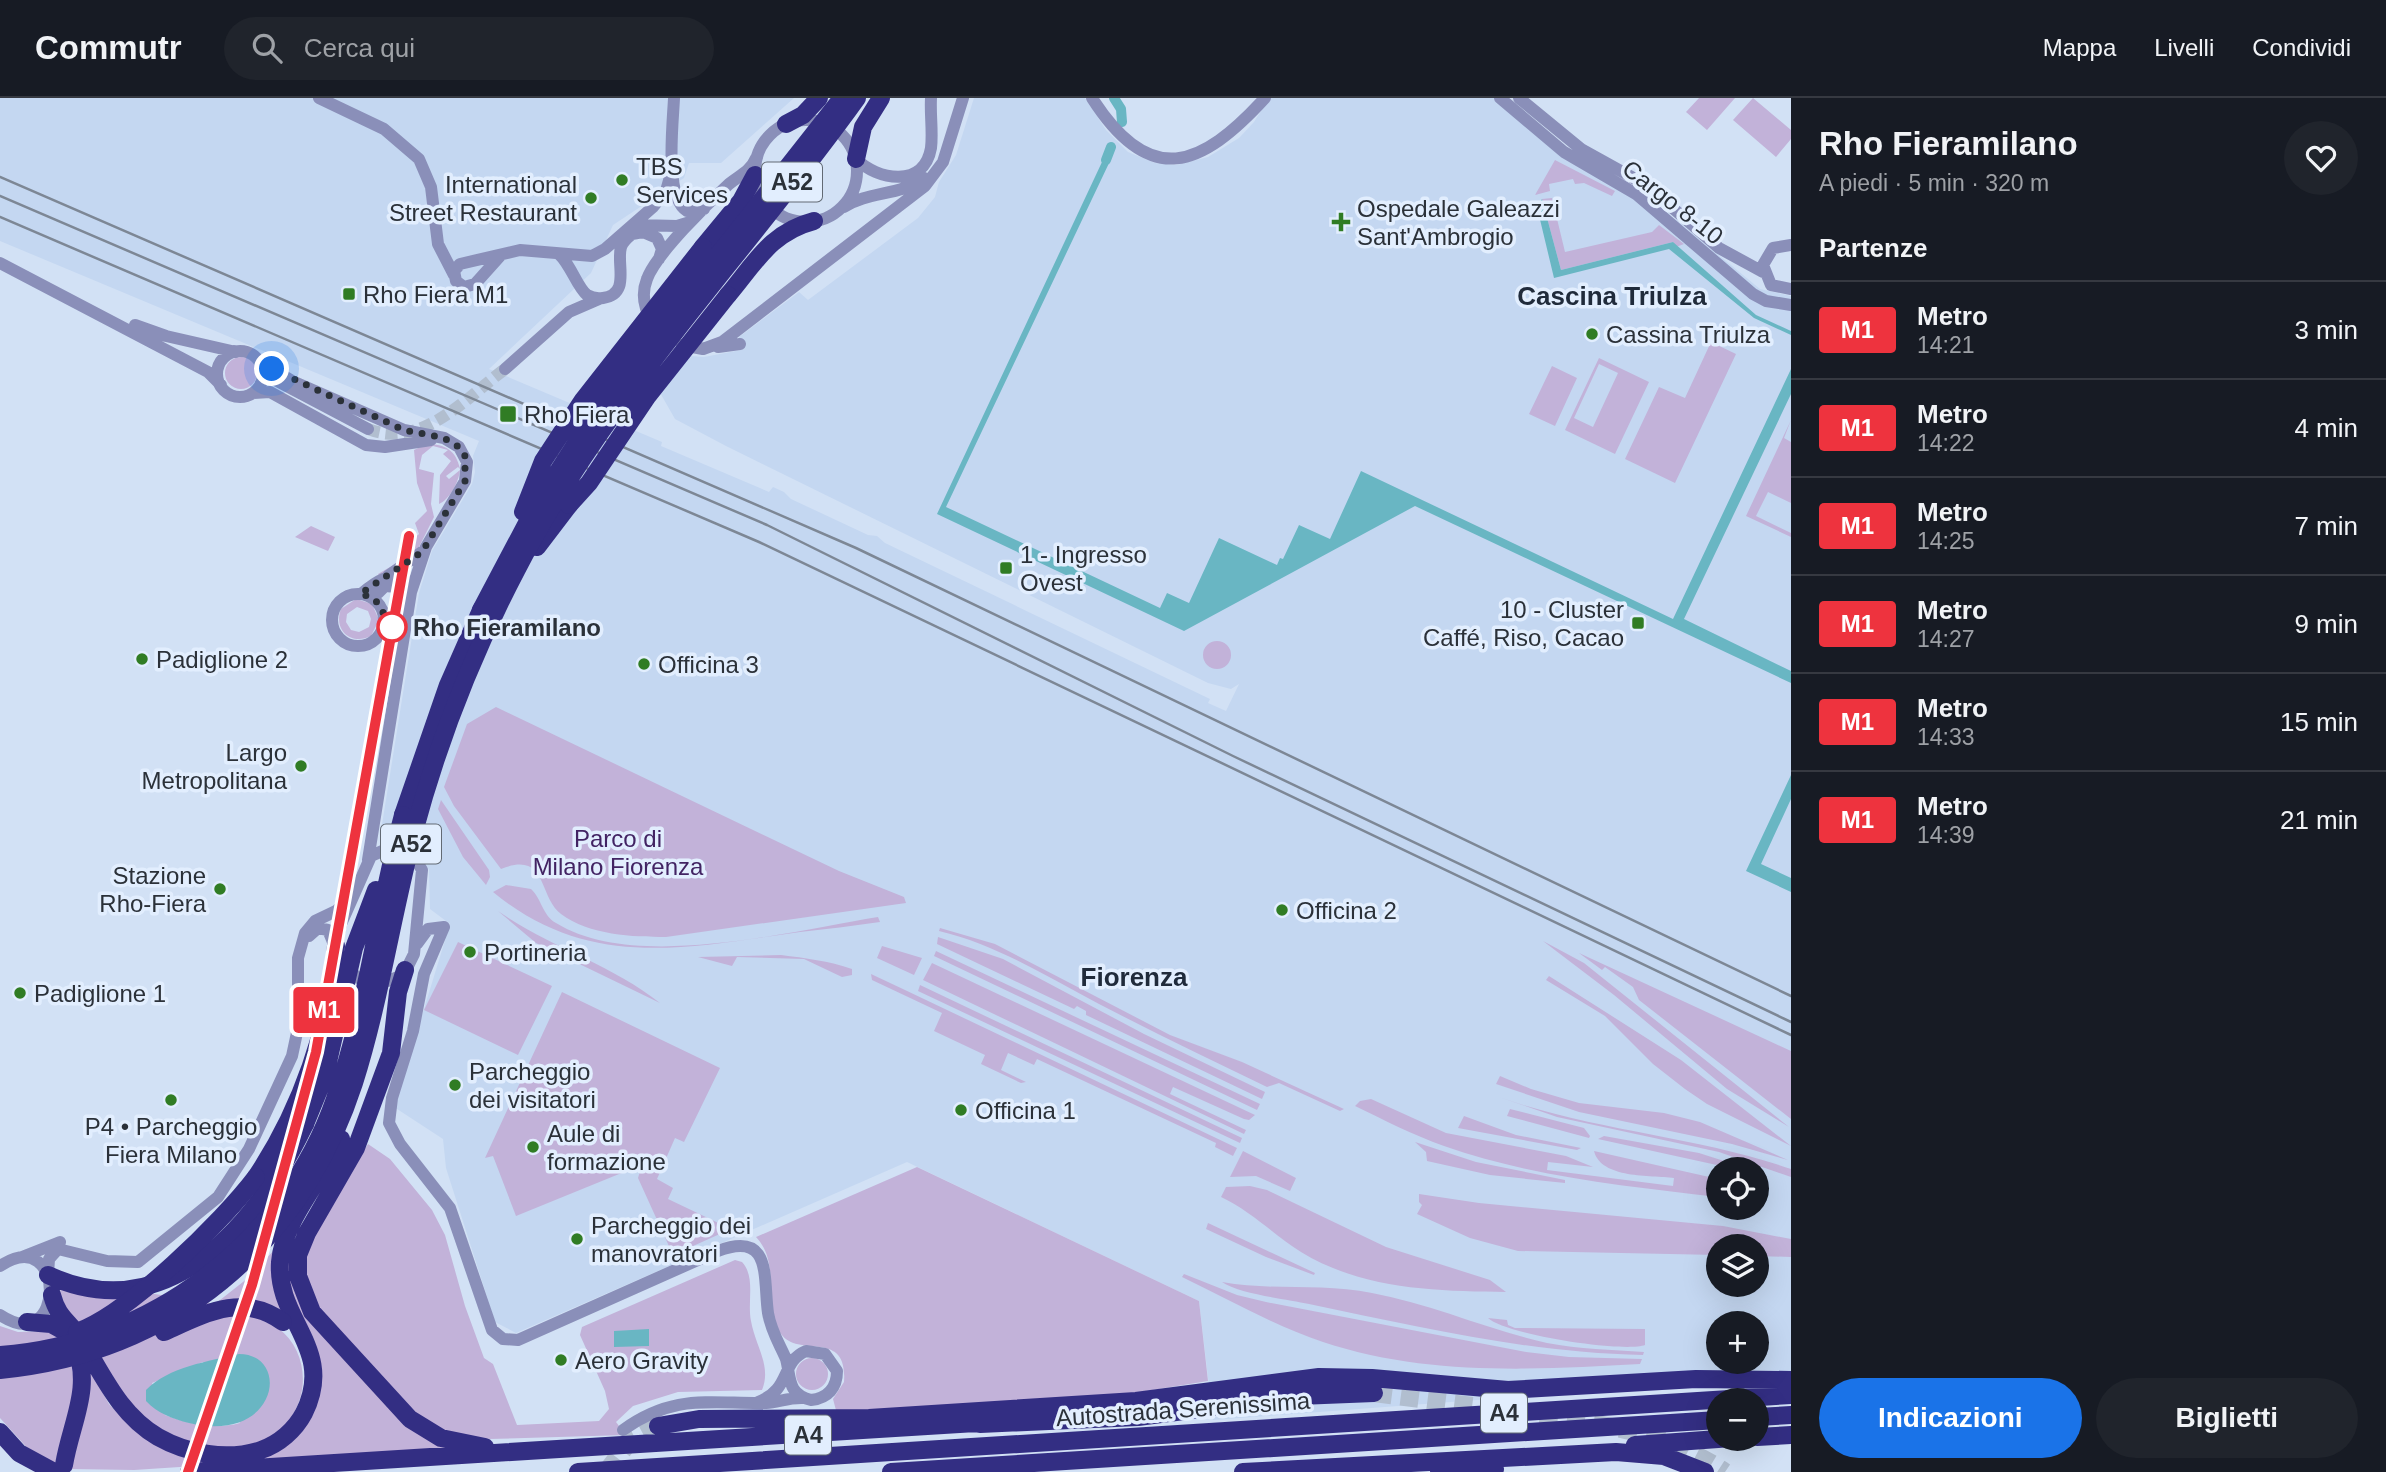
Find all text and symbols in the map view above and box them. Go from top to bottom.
search box [224,17,714,80]
text: Commutr [35,29,182,66]
icon: search [248,29,286,67]
text: Cerca qui [304,33,415,63]
text: Mappa [2043,34,2116,61]
text: Livelli [2154,34,2214,61]
text: Condividi [2252,34,2351,61]
button: heart [2284,121,2358,195]
text: Rho Fieramilano [1819,125,2078,162]
place label: TBS Services [636,153,728,208]
street label: Cargo 8-10 [1617,154,1729,250]
road number: A52 [762,162,822,202]
text: A piedi · 5 min · 320 m [1819,170,2049,196]
place label: International Street Restaurant [389,171,577,226]
marker: TBS Services [614,172,630,188]
marker: International Street Restaurant [583,190,599,206]
place label: Ospedale Galeazzi Sant'Ambrogio [1357,195,1560,250]
marker: Ospedale Galeazzi Sant'Ambrogio [1331,212,1351,232]
text: Partenze [1819,233,1927,263]
place label: Rho Fiera M1 [363,281,508,308]
district label: Cascina Triulza [1517,281,1707,311]
marker: Rho Fiera M1 [341,286,357,302]
text: Metro [1917,301,1988,331]
text: 3 min [2294,315,2358,345]
text: M1 [1841,316,1874,343]
place label: Cassina Triulza [1606,321,1771,348]
marker: Cassina Triulza [1584,326,1600,342]
text: 14:21 [1917,332,1975,358]
your location [254,351,289,386]
text: Metro [1917,399,1988,429]
place label: Rho Fiera [524,401,630,428]
marker: Rho Fiera [498,404,518,424]
text: 4 min [2294,413,2358,443]
text: M1 [1841,414,1874,441]
text: 14:22 [1917,430,1975,456]
text: Metro [1917,497,1988,527]
text: 7 min [2294,511,2358,541]
text: M1 [1841,512,1874,539]
text: 14:25 [1917,528,1975,554]
place label: 1 - Ingresso Ovest [1020,541,1147,596]
marker: 1 - Ingresso Ovest [998,560,1014,576]
text: Metro [1917,595,1988,625]
place label: 10 - Cluster Caffé, Riso, Cacao [1423,596,1624,651]
text: 9 min [2294,609,2358,639]
text: M1 [1841,610,1874,637]
marker: Rho Fieramilano [377,612,407,642]
place label: Rho Fieramilano [413,614,601,641]
marker: 10 - Cluster Caffé, Riso, Cacao [1630,615,1646,631]
text: 14:27 [1917,626,1975,652]
place label: Padiglione 2 [156,646,288,673]
marker: Padiglione 2 [134,651,150,667]
place label: Officina 3 [658,651,759,678]
marker: Officina 3 [636,656,652,672]
text: Metro [1917,693,1988,723]
text: 15 min [2280,707,2358,737]
text: M1 [1841,708,1874,735]
text: 14:33 [1917,724,1975,750]
place label: Largo Metropolitana [142,739,288,794]
marker: Largo Metropolitana [293,758,309,774]
text: Metro [1917,791,1988,821]
text: 21 min [2280,805,2358,835]
text: M1 [1841,806,1874,833]
text: 14:39 [1917,822,1975,848]
road number: A52 [381,824,441,864]
park label: Parco di Milano Fiorenza [533,825,704,880]
place label: Stazione Rho-Fiera [99,862,207,917]
marker: Stazione Rho-Fiera [212,881,228,897]
place label: Officina 2 [1296,897,1397,924]
marker: Officina 2 [1274,902,1290,918]
place label: Portineria [484,939,587,966]
marker: Portineria [462,944,478,960]
district label: Fiorenza [1081,962,1188,992]
place label: Padiglione 1 [34,980,166,1007]
marker: Padiglione 1 [12,985,28,1001]
line badge: M1 [292,987,356,1033]
text: M1 [307,996,341,1023]
place label: Parcheggio dei visitatori [469,1058,596,1113]
marker: Parcheggio dei visitatori [447,1077,463,1093]
marker: P4 • Parcheggio Fiera Milano [163,1092,179,1108]
place label: Officina 1 [975,1097,1076,1124]
marker: Officina 1 [953,1102,969,1118]
place label: P4 • Parcheggio Fiera Milano [85,1113,257,1168]
place label: Aule di formazione [547,1120,666,1175]
marker: Aule di formazione [525,1139,541,1155]
map controls [1706,1157,1769,1451]
button: locate [1706,1157,1769,1220]
place label: Parcheggio dei manovratori [591,1212,751,1267]
marker: Parcheggio dei manovratori [569,1231,585,1247]
button: layers [1706,1234,1769,1297]
button: + [1706,1311,1769,1374]
place label: Aero Gravity [575,1347,708,1374]
marker: Aero Gravity [553,1352,569,1368]
button: Indicazioni [1819,1378,2082,1458]
button: Biglietti [2096,1378,2358,1458]
street label: Autostrada Serenissima [1055,1387,1312,1431]
button: − [1706,1388,1769,1451]
road number: A4 [1481,1394,1527,1432]
road number: A4 [785,1416,831,1454]

